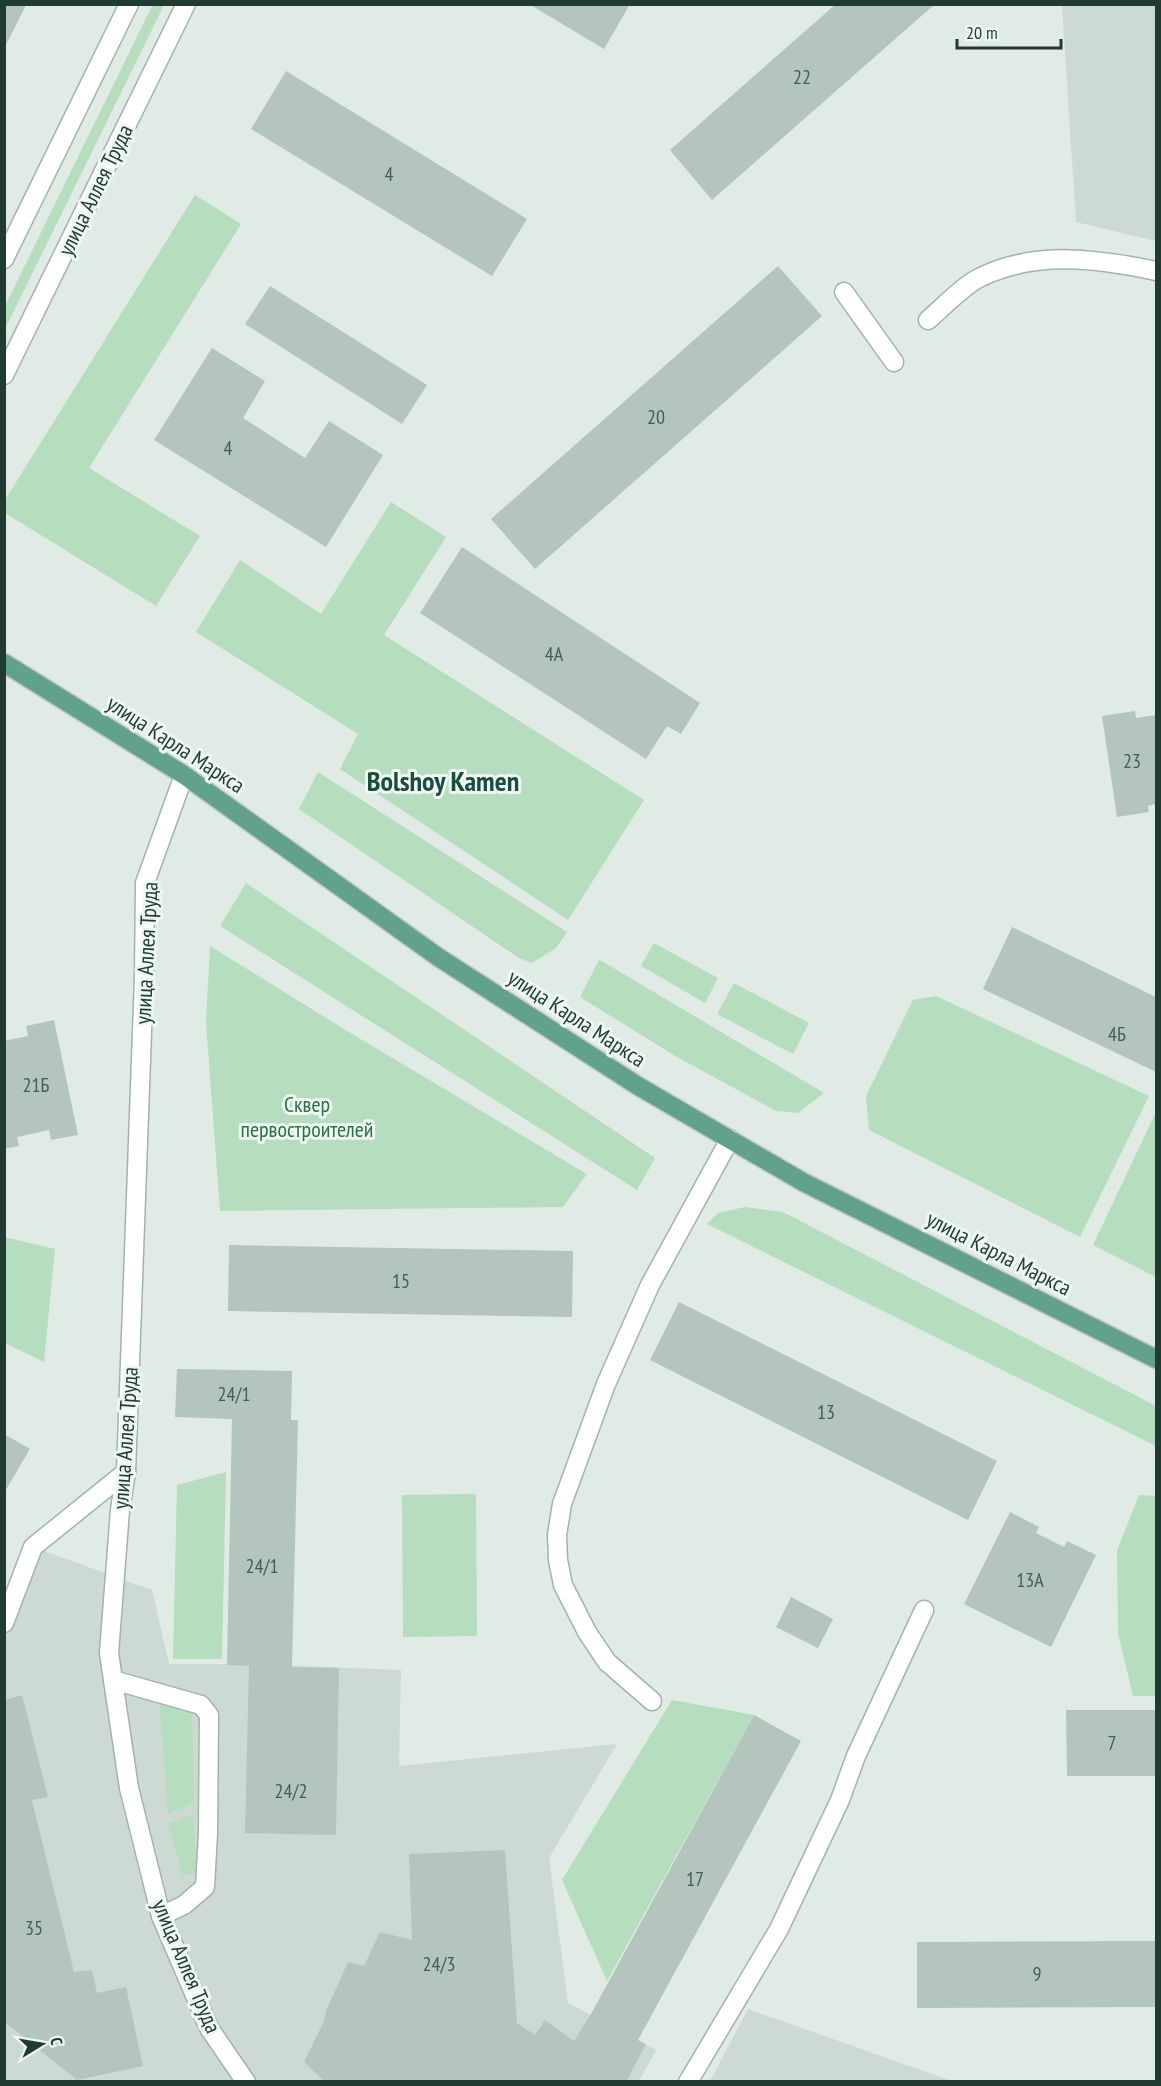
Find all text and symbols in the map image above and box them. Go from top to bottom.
scale bar [957,12,1060,50]
text: 20 m [966,21,998,44]
house number: 22 [793,64,811,90]
street label: улица Аллея Труда [51,120,139,260]
house number: 4 [385,161,394,187]
house number: 20 [647,404,665,430]
house number: 4 [224,435,233,461]
house number: 4А [545,641,564,667]
street label: улица Карла Маркса [102,689,250,799]
house number: 23 [1123,748,1141,774]
district label: Bolshoy Kamen [367,762,519,799]
street label: улица Аллея Труда [128,881,164,1025]
street label: улица Карла Маркса [503,963,651,1073]
house number: 4Б [1108,1021,1126,1047]
house number: 21Б [23,1072,50,1098]
park label: Сквер первостроителей [240,1090,374,1143]
street label: улица Карла Маркса [922,1204,1076,1302]
house number: 15 [392,1268,410,1294]
street label: улица Аллея Труда [106,1366,144,1510]
house number: 24/1 [218,1381,250,1407]
house number: 13 [817,1399,835,1425]
house number: 24/1 [246,1553,278,1579]
house number: 13А [1016,1567,1044,1593]
house number: 7 [1108,1730,1117,1756]
house number: 24/2 [275,1778,307,1804]
house number: 17 [686,1866,704,1892]
street label: улица Аллея Труда [146,1895,228,2037]
house number: 35 [25,1915,43,1941]
house number: 24/3 [423,1951,455,1977]
house number: 9 [1033,1961,1042,1987]
north arrow [12,2014,72,2074]
text: С [46,2036,67,2047]

